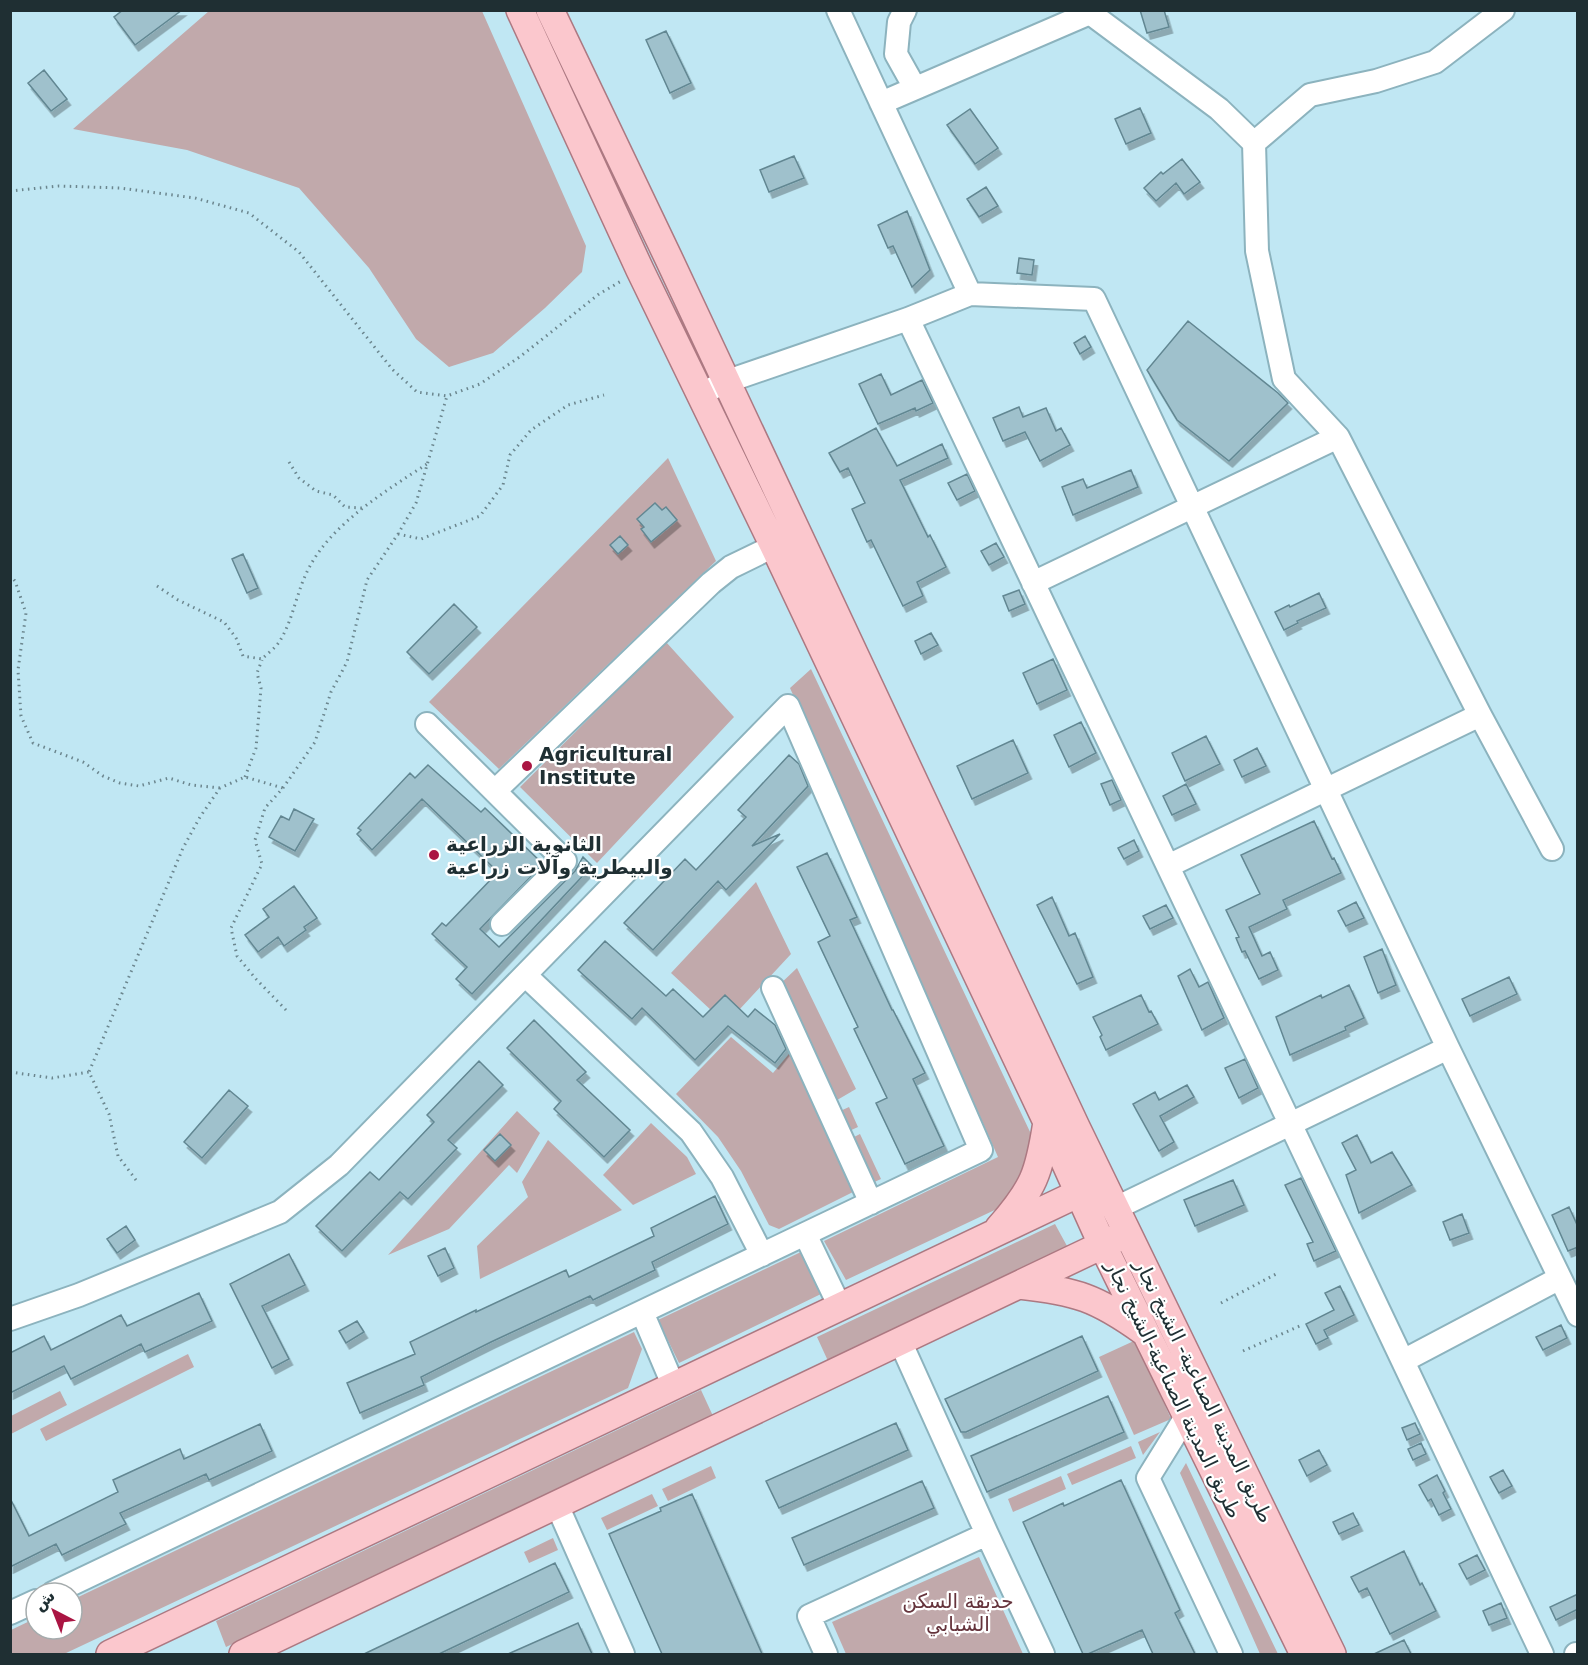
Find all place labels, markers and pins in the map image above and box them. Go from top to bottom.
place label: Agricultural Institute [539,742,672,789]
marker: Agricultural Institute [520,759,534,773]
place label: الثانوية الزراعية والبيطرية وآلات زراعية [446,832,673,879]
marker: الثانوية الزراعية والبيطرية وآلات زراعية [427,848,441,862]

